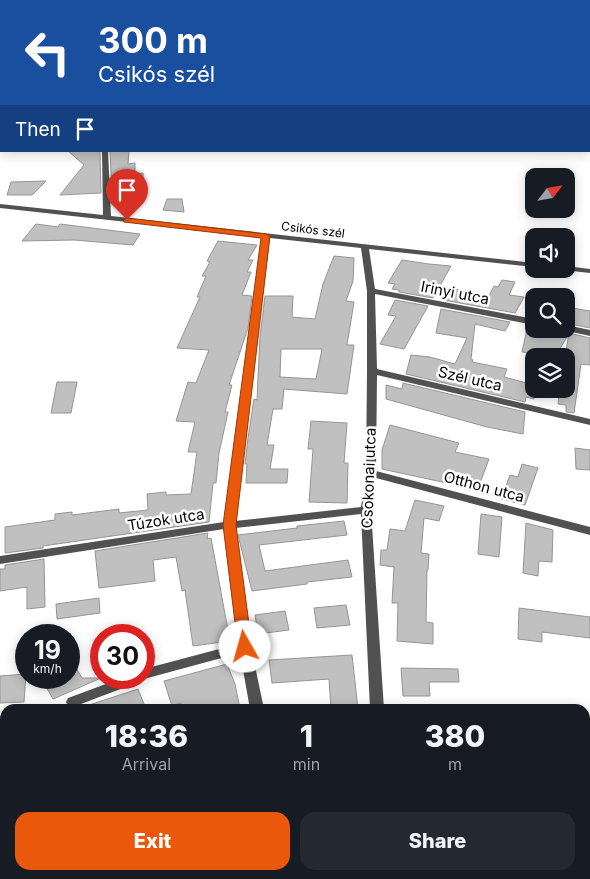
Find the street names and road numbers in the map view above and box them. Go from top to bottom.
street label: Csikós szél [280,218,346,241]
street label: Irinyi utca [419,277,491,308]
street label: Szél utca [436,362,504,395]
street label: Csokonai utca [357,427,380,529]
street label: Otthon utca [442,467,527,506]
street label: Túzok utca [126,504,206,535]

